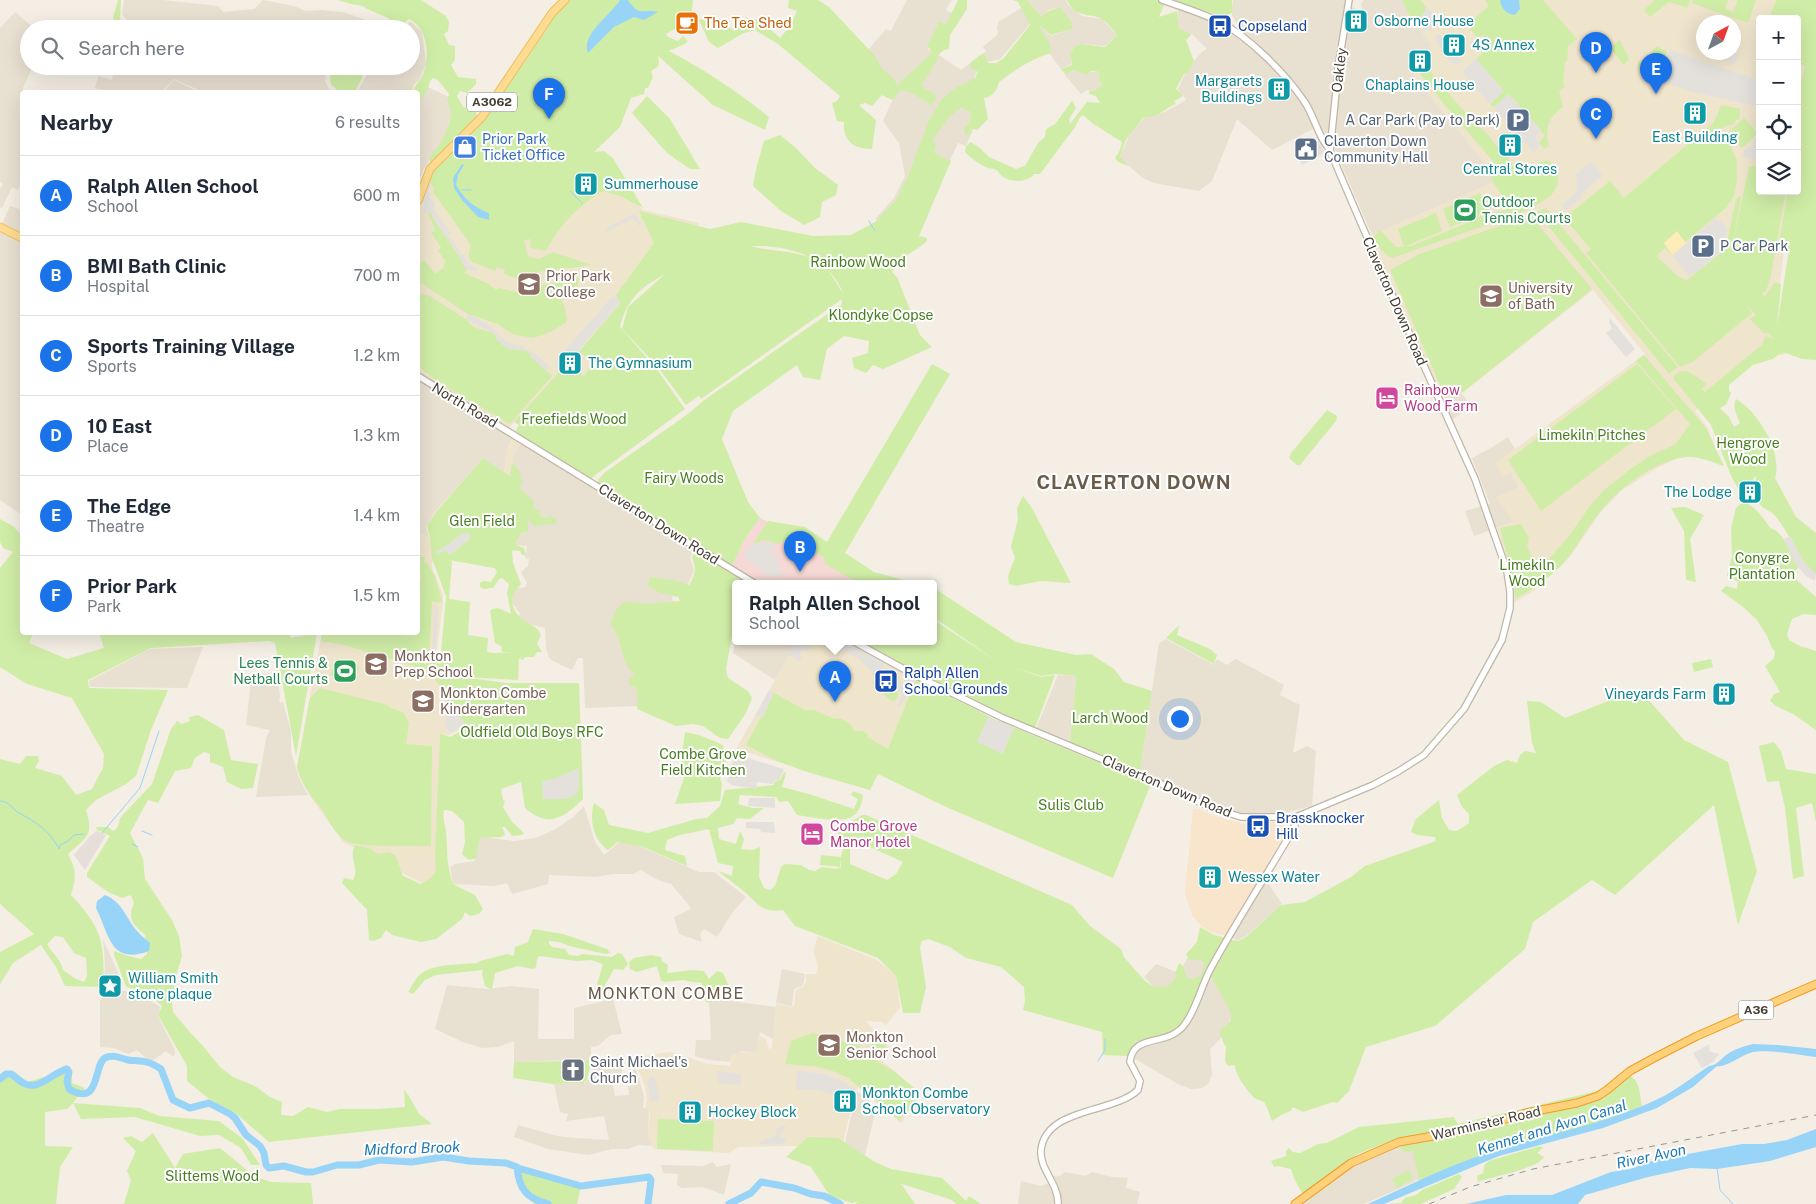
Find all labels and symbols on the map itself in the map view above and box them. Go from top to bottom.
building icon: Osborne House [1343,8,1369,34]
cafe icon: The Tea Shed [674,10,700,36]
bus stop icon: Copseland [1207,13,1233,39]
place label: Osborne House [1374,13,1474,29]
place label: The Tea Shed [704,15,792,31]
north arrow [1696,15,1741,60]
place label: Copseland [1238,18,1307,34]
building icon: 4S Annex [1441,32,1467,58]
pin: D [1580,32,1612,73]
place label: 4S Annex [1472,37,1535,53]
street label: Oakley [1328,46,1350,93]
building icon: Chaplains House [1407,48,1433,74]
pin: E [1640,53,1672,94]
place label: Margarets Buildings [1195,73,1262,105]
building icon: Margarets Buildings [1266,76,1292,102]
place label: Chaplains House [1365,77,1475,93]
pin: F [533,78,565,119]
road number: A3062 [467,92,517,111]
pin: C [1580,98,1612,139]
building icon: East Building [1682,100,1708,126]
parking icon: A Car Park (Pay to Park) [1505,107,1531,133]
place label: A Car Park (Pay to Park) [1345,112,1500,128]
place label: East Building [1652,129,1738,145]
place label: Prior Park Ticket Office [482,131,565,163]
building icon: Central Stores [1497,132,1523,158]
place label: Claverton Down Community Hall [1324,133,1429,165]
shop icon: Prior Park Ticket Office [452,134,478,160]
public building icon: Claverton Down Community Hall [1293,136,1319,162]
place label: Central Stores [1463,161,1557,177]
building icon: Summerhouse [573,171,599,197]
place label: Summerhouse [604,176,698,192]
place label: Outdoor Tennis Courts [1482,194,1571,226]
sports icon: Outdoor Tennis Courts [1452,197,1478,223]
parking icon: P Car Park [1690,233,1716,259]
street label: Claverton Down Road [1359,234,1431,368]
place label: P Car Park [1720,238,1788,254]
park label: Rainbow Wood [810,254,906,270]
place label: Prior Park College [546,268,611,300]
school or university icon: Prior Park College [516,271,542,297]
place label: University of Bath [1508,280,1574,312]
school or university icon: University of Bath [1478,283,1504,309]
park label: Klondyke Copse [829,307,934,323]
building icon: The Gymnasium [557,350,583,376]
place label: The Gymnasium [588,355,692,371]
street label: North Road [429,379,501,431]
place label: Rainbow Wood Farm [1404,382,1478,414]
hotel icon: Rainbow Wood Farm [1374,385,1400,411]
park label: Freefields Wood [521,411,627,427]
park label: Limekiln Pitches [1539,427,1645,443]
park label: Hengrove Wood [1716,435,1780,467]
park label: Fairy Woods [644,470,724,486]
district label: CLAVERTON DOWN [1036,471,1232,493]
building icon: The Lodge [1737,479,1763,505]
street label: Claverton Down Road [596,480,722,568]
place label: The Lodge [1664,484,1732,500]
park label: Glen Field [449,513,515,529]
pin: B [784,531,816,572]
park label: Conygre Plantation [1729,550,1795,582]
park label: Limekiln Wood [1499,557,1555,589]
place label: Monkton Prep School [394,648,473,680]
school or university icon: Monkton Prep School [363,651,389,677]
place label: Lees Tennis & Netball Courts [233,655,328,687]
sports icon: Lees Tennis & Netball Courts [332,658,358,684]
pin: A [819,661,851,702]
place label: Ralph Allen School Grounds [904,665,1008,697]
bus stop icon: Ralph Allen School Grounds [873,668,899,694]
building icon: Vineyards Farm [1711,681,1737,707]
place label: Monkton Combe Kindergarten [440,685,547,717]
place label: Vineyards Farm [1604,686,1706,702]
school or university icon: Monkton Combe Kindergarten [410,688,436,714]
your location [1167,706,1193,732]
park label: Larch Wood [1072,710,1148,726]
park label: Oldfield Old Boys RFC [460,724,604,740]
park label: Combe Grove Field Kitchen [659,746,747,778]
street label: Claverton Down Road [1100,751,1234,821]
park label: Sulis Club [1038,797,1104,813]
place label: Brassknocker Hill [1276,810,1365,842]
bus stop icon: Brassknocker Hill [1245,813,1271,839]
place label: Combe Grove Manor Hotel [830,818,918,850]
hotel icon: Combe Grove Manor Hotel [799,821,825,847]
building icon: Wessex Water [1197,864,1223,890]
place label: Wessex Water [1228,869,1320,885]
place label: William Smith stone plaque [128,970,218,1002]
place icon: William Smith stone plaque [97,973,123,999]
district label: MONKTON COMBE [588,984,744,1003]
road number: A36 [1738,1000,1774,1020]
place label: Monkton Senior School [846,1029,937,1061]
school or university icon: Monkton Senior School [816,1032,842,1058]
place label: Saint Michael's Church [590,1054,687,1086]
church icon: Saint Michael's Church [560,1057,586,1083]
place label: Monkton Combe School Observatory [862,1085,991,1117]
building icon: Monkton Combe School Observatory [832,1088,858,1114]
water label: Kennet and Avon Canal [1475,1096,1629,1158]
building icon: Hockey Block [677,1099,703,1125]
street label: Warminster Road [1430,1103,1542,1143]
place label: Hockey Block [708,1104,797,1120]
water label: Midford Brook [364,1138,461,1158]
water label: River Avon [1615,1140,1687,1172]
park label: Slittems Wood [165,1168,259,1184]

